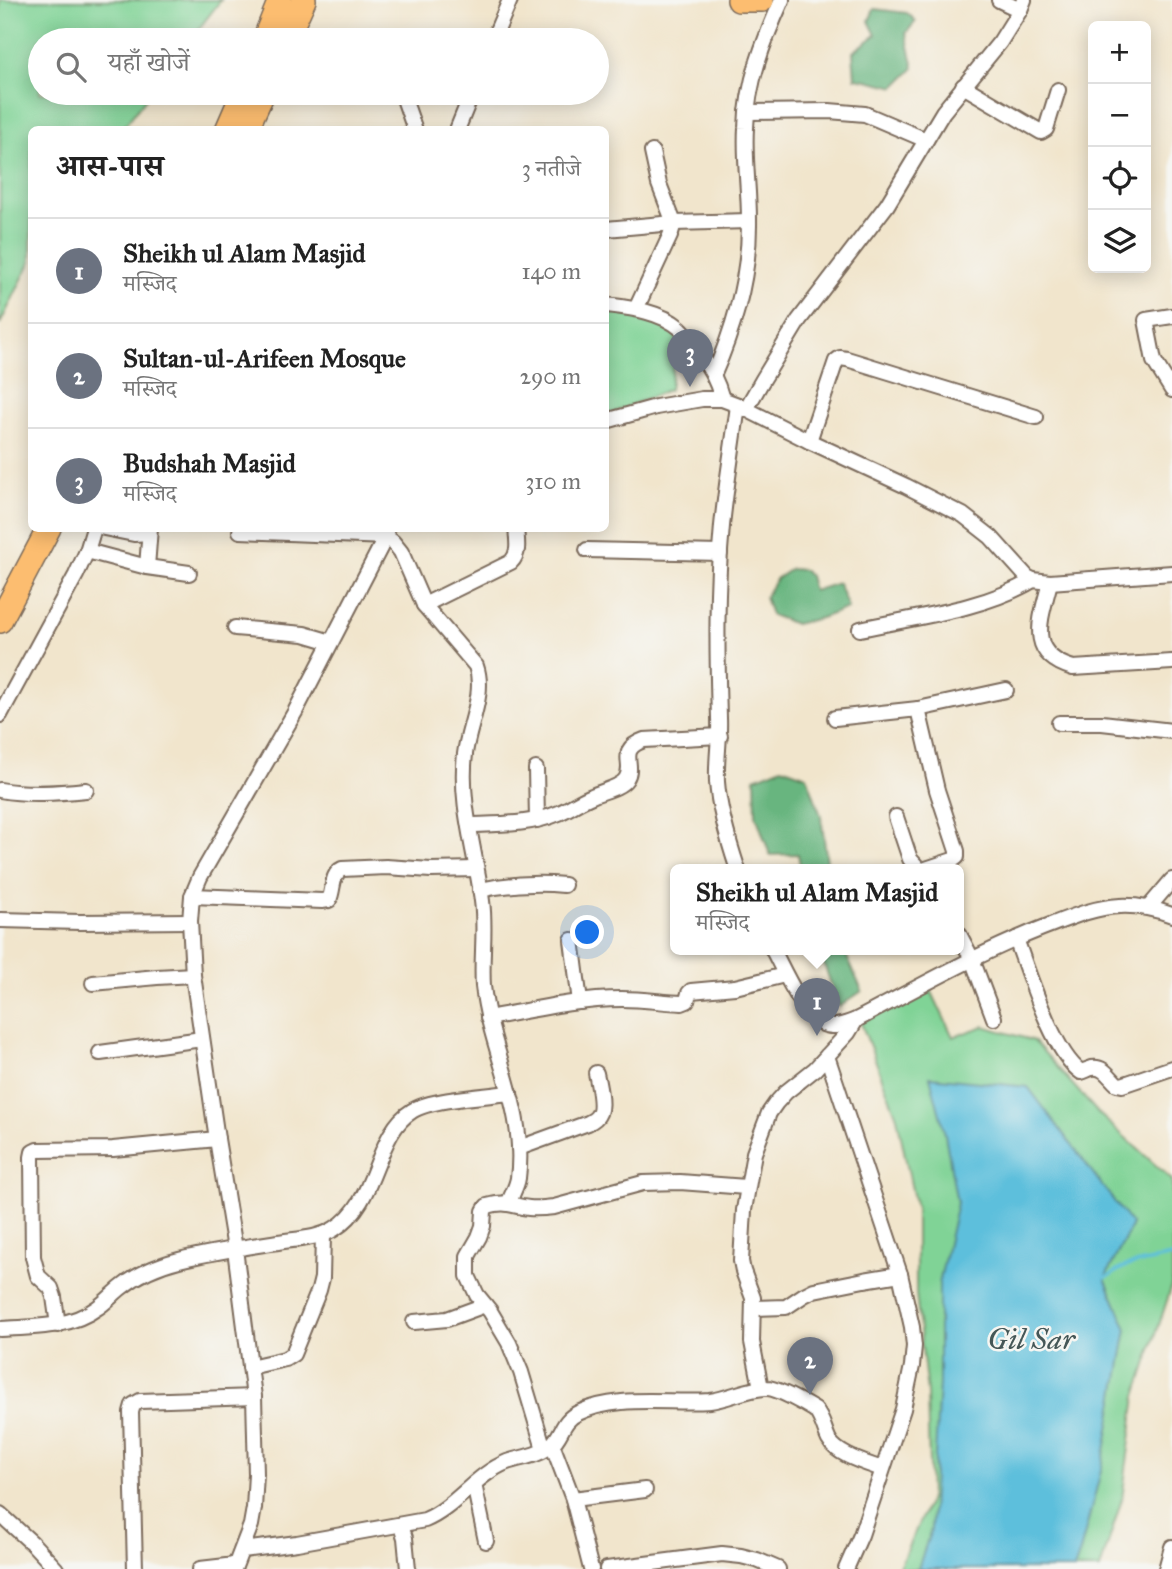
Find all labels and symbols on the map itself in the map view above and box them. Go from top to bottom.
pin: 3 [667,329,713,387]
your location [570,915,604,949]
pin: 1 [794,978,840,1036]
water label: Gil Sar [987,1321,1076,1357]
pin: 2 [787,1337,833,1395]

